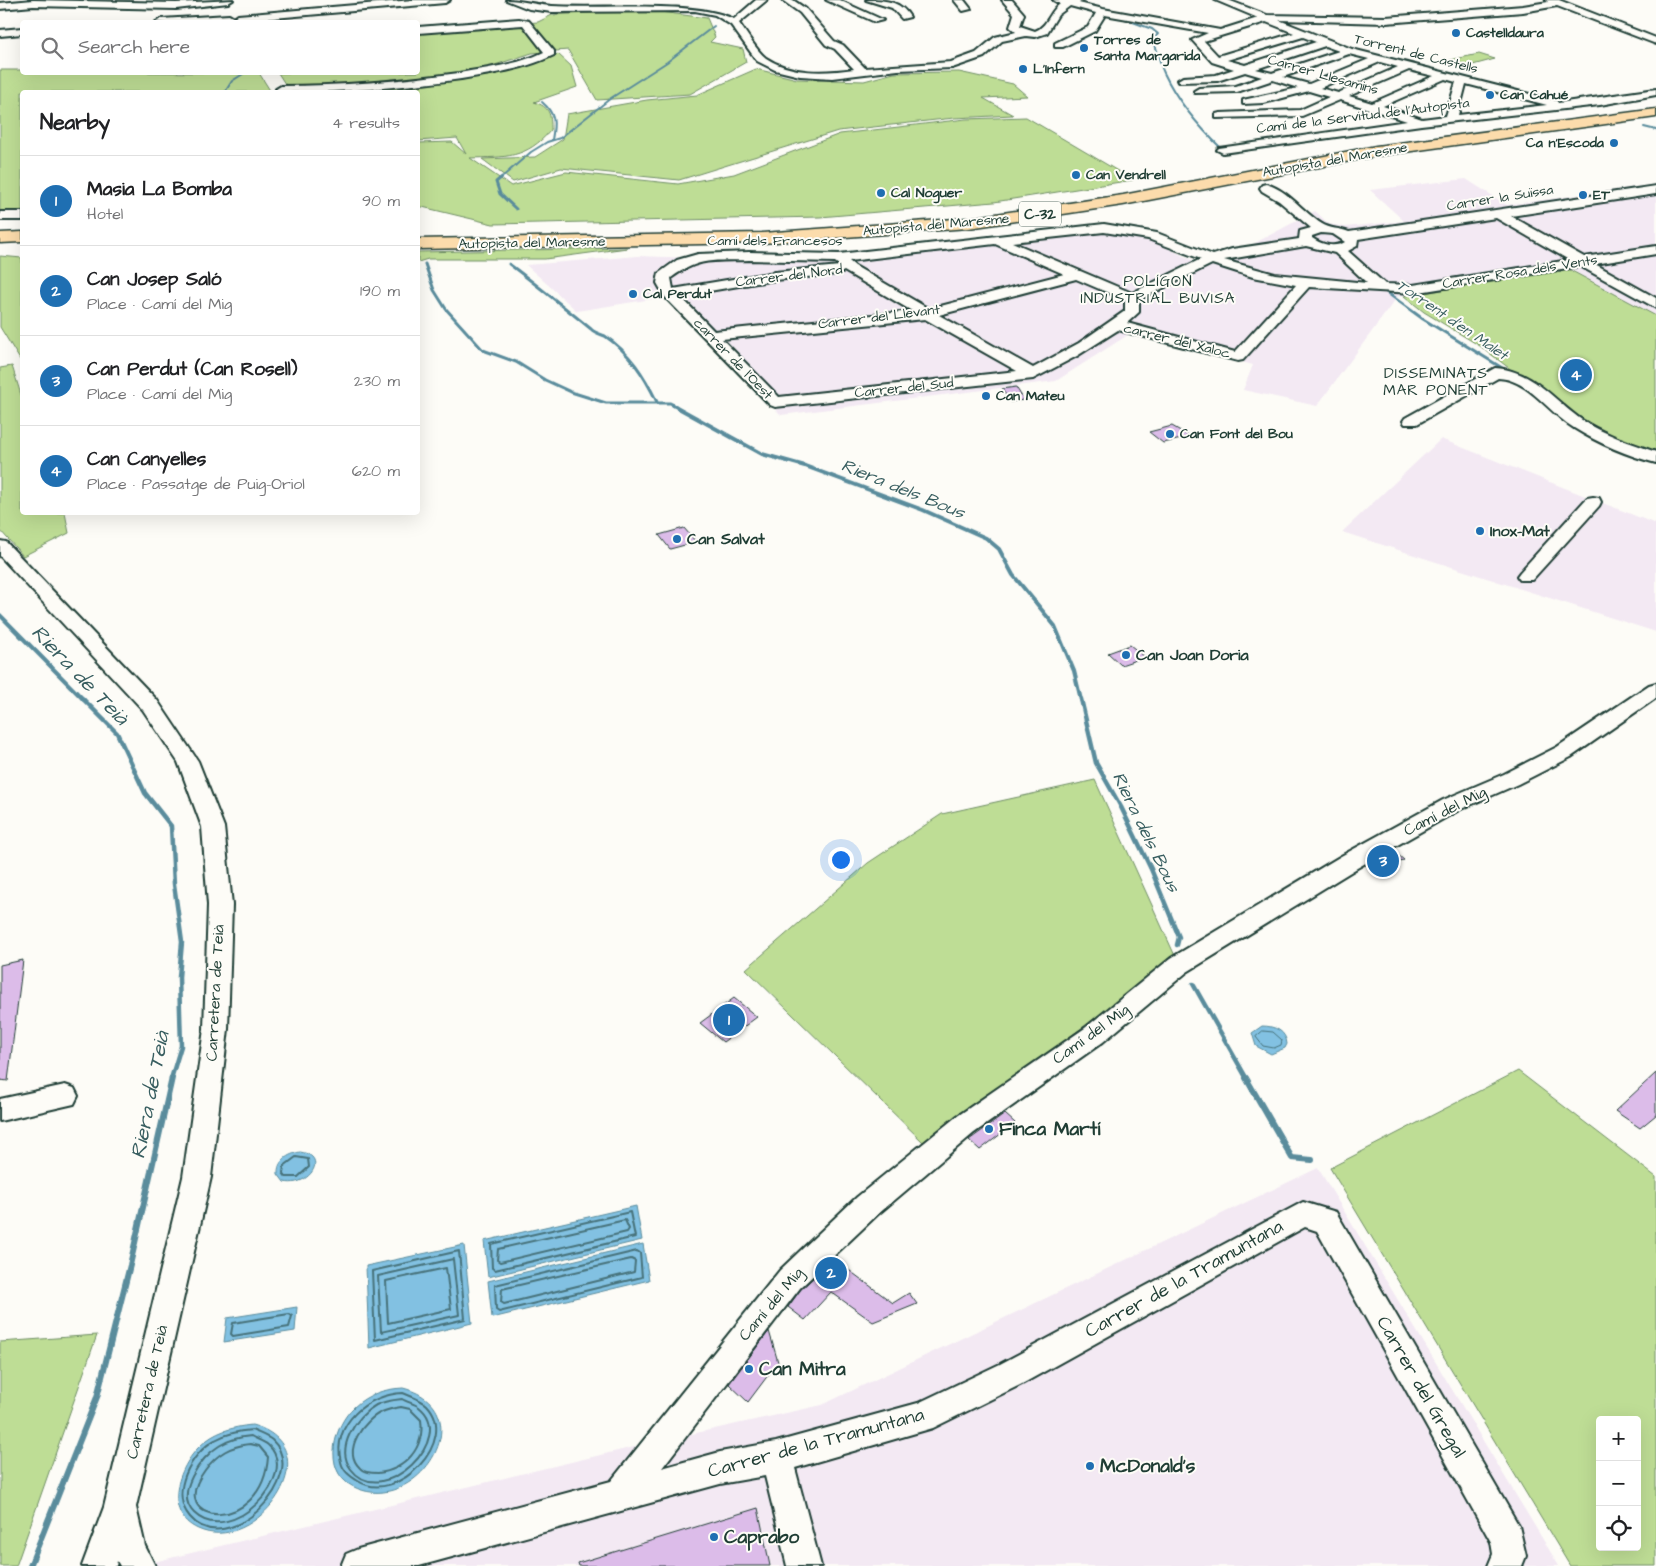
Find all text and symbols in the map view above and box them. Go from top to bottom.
search box [20,20,420,75]
place label: Castelldaura [1466,23,1545,43]
marker: Castelldaura [1450,27,1462,39]
street label: Torrent de Castells [1352,29,1480,79]
place label: Torres de Santa Margarida [1093,30,1201,67]
icon: search [38,34,66,62]
text: Search here [78,34,190,61]
marker: Torres de Santa Margarida [1078,42,1090,54]
street label: Carrer Llesamins [1265,50,1381,100]
place label: L'Infern [1033,59,1085,79]
marker: L'Infern [1017,63,1029,75]
place label: Can Cahué [1500,85,1569,105]
marker: Can Cahué [1484,89,1496,101]
street label: Camí de la Servitud de l'Autopista [1255,93,1471,139]
text: Nearby [40,108,110,137]
text: 4 results [332,112,400,134]
place label: Ca n'Escoda [1526,133,1605,153]
street label: Autopista del Maresme [1261,137,1410,183]
marker: Ca n'Escoda [1608,137,1620,149]
place label: Can Vendrell [1086,165,1167,185]
marker: Can Vendrell [1070,169,1082,181]
text: Masia La Bomba [87,176,232,203]
street label: Carrer la Suïssa [1445,180,1555,216]
place label: Cal Noguer [891,183,962,204]
place label: ET [1593,185,1610,205]
marker: Cal Noguer [875,187,887,199]
marker: ET [1577,189,1589,201]
text: 1 [55,190,57,212]
text: 90 m [362,190,400,212]
road number: C-32 [1019,202,1061,226]
text: Hotel [87,203,123,225]
street label: Autopista del Maresme [862,209,1011,241]
street label: Camí dels Francesos [707,231,843,251]
street label: Autopista del Maresme [458,232,606,254]
street label: Carrer Rosa dels Vents [1441,250,1599,294]
street label: Carrer del Nord [734,260,844,292]
text: Can Josep Saló [87,266,222,293]
district label: POLÍGON INDUSTRIAL BUVISA [1081,271,1235,309]
water label: Torrent d'en Malet [1392,275,1514,366]
text: 2 [51,280,61,302]
text: 190 m [360,280,400,302]
place label: Cal Perdut [643,284,712,304]
marker: Cal Perdut [627,288,639,300]
text: Place · Camí del Mig [87,293,232,315]
street label: Carrer del Llevant [817,300,941,334]
street label: carrer de l'Oest [689,314,778,405]
street label: carrer del Xaloc [1122,318,1233,364]
text: Can Perdut (Can Rosell) [87,356,297,383]
pin: 4 [1560,356,1592,394]
district label: DISSEMINATS MAR PONENT [1383,363,1489,401]
text: 3 [52,370,60,392]
text: 230 m [354,370,400,392]
street label: Carrer del Sud [854,373,954,403]
text: Place · Camí del Mig [87,383,232,405]
place label: Can Mateu [996,386,1065,406]
marker: Can Mateu [980,390,992,402]
place label: Can Font del Bou [1180,424,1293,444]
marker: Can Font del Bou [1164,428,1176,440]
text: Can Canyelles [87,446,206,473]
water label: Riera dels Bous [838,453,969,525]
text: 4 [51,460,61,482]
text: 620 m [352,460,400,482]
text: Place · Passatge de Puig-Oriol [87,473,305,495]
place label: Inox-Mat [1490,520,1550,542]
marker: Inox-Mat [1474,525,1486,537]
place label: Can Salvat [687,528,765,550]
marker: Can Salvat [671,533,683,545]
water label: Riera de Teià [25,619,136,732]
place label: Can Joan Doria [1136,644,1250,666]
marker: Can Joan Doria [1120,649,1132,661]
water label: Riera dels Bous [1106,768,1186,897]
street label: Camí del Mig [1400,781,1491,842]
pin: 3 [1367,842,1399,880]
your location [828,847,854,873]
street label: Carretera de Teià [200,924,230,1062]
street label: Camí del Mig [1048,999,1135,1070]
pin: 1 [713,1001,745,1039]
water label: Riera de Teià [123,1028,177,1161]
place label: Finca Martí [999,1116,1101,1143]
marker: Finca Martí [983,1123,995,1135]
street label: Carrer de la Tramuntana [1080,1213,1288,1345]
pin: 2 [815,1254,847,1292]
street label: Camí del Mig [734,1262,809,1346]
street label: Carrer del Gregal [1369,1311,1473,1463]
street label: Carretera de Teià [121,1323,173,1461]
place label: Can Mitra [759,1356,846,1383]
marker: Can Mitra [743,1363,755,1375]
street label: Carrer de la Tramuntana [705,1401,927,1485]
map controls [1596,1416,1641,1551]
button: + [1596,1416,1641,1461]
place label: McDonald's [1100,1453,1196,1480]
marker: McDonald's [1084,1460,1096,1472]
button: − [1596,1461,1641,1506]
button: locate [1596,1506,1641,1551]
place label: Caprabo [724,1524,800,1551]
marker: Caprabo [708,1531,720,1543]

